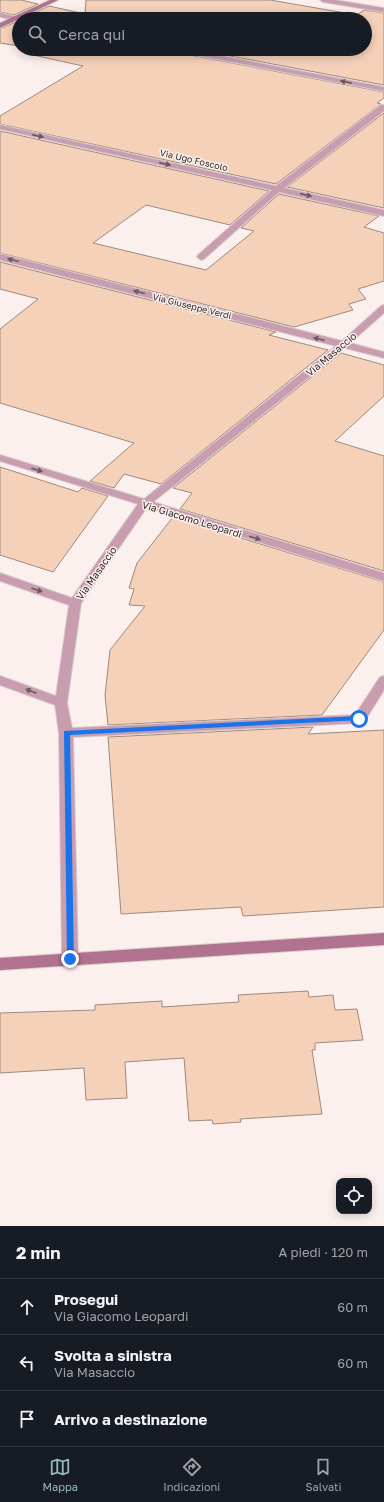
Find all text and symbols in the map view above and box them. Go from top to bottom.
search box [12,12,372,56]
icon: search [26,23,48,45]
text: Cerca qui [58,25,125,43]
one-way arrow [340,79,352,85]
one-way arrow [32,133,44,139]
street label: Via Ugo Foscolo [159,147,229,173]
one-way arrow [159,161,171,167]
one-way arrow [299,193,312,199]
one-way arrow [7,257,19,263]
one-way arrow [133,289,145,295]
street label: Via Giuseppe Verdi [152,291,232,321]
street label: Via Masaccio [303,329,359,379]
one-way arrow [313,336,325,342]
one-way arrow [31,467,43,473]
street label: Via Giacomo Leopardi [141,498,243,540]
one-way arrow [249,535,261,541]
street label: Via Masaccio [73,544,119,602]
one-way arrow [31,587,43,593]
one-way arrow [24,688,36,694]
route start [350,710,368,728]
route end [61,950,79,968]
map controls [336,1178,372,1214]
button: locate [336,1178,372,1214]
text: 2 min [16,1242,60,1263]
text: A piedi · 120 m [278,1244,368,1260]
text: Prosegui [54,1290,118,1308]
icon: ahead [16,1296,38,1318]
text: 60 m [337,1299,368,1315]
text: Via Giacomo Leopardi [54,1308,189,1324]
text: Svolta a sinistra [54,1346,172,1364]
icon: left [16,1352,38,1374]
text: 60 m [337,1355,368,1371]
text: Via Masaccio [54,1364,135,1380]
icon: arrive [16,1408,38,1430]
text: Arrivo a destinazione [54,1410,207,1428]
tab: Mappa [43,1456,78,1493]
tab: Indicazioni [163,1456,220,1493]
tab: Salvati [306,1456,341,1493]

